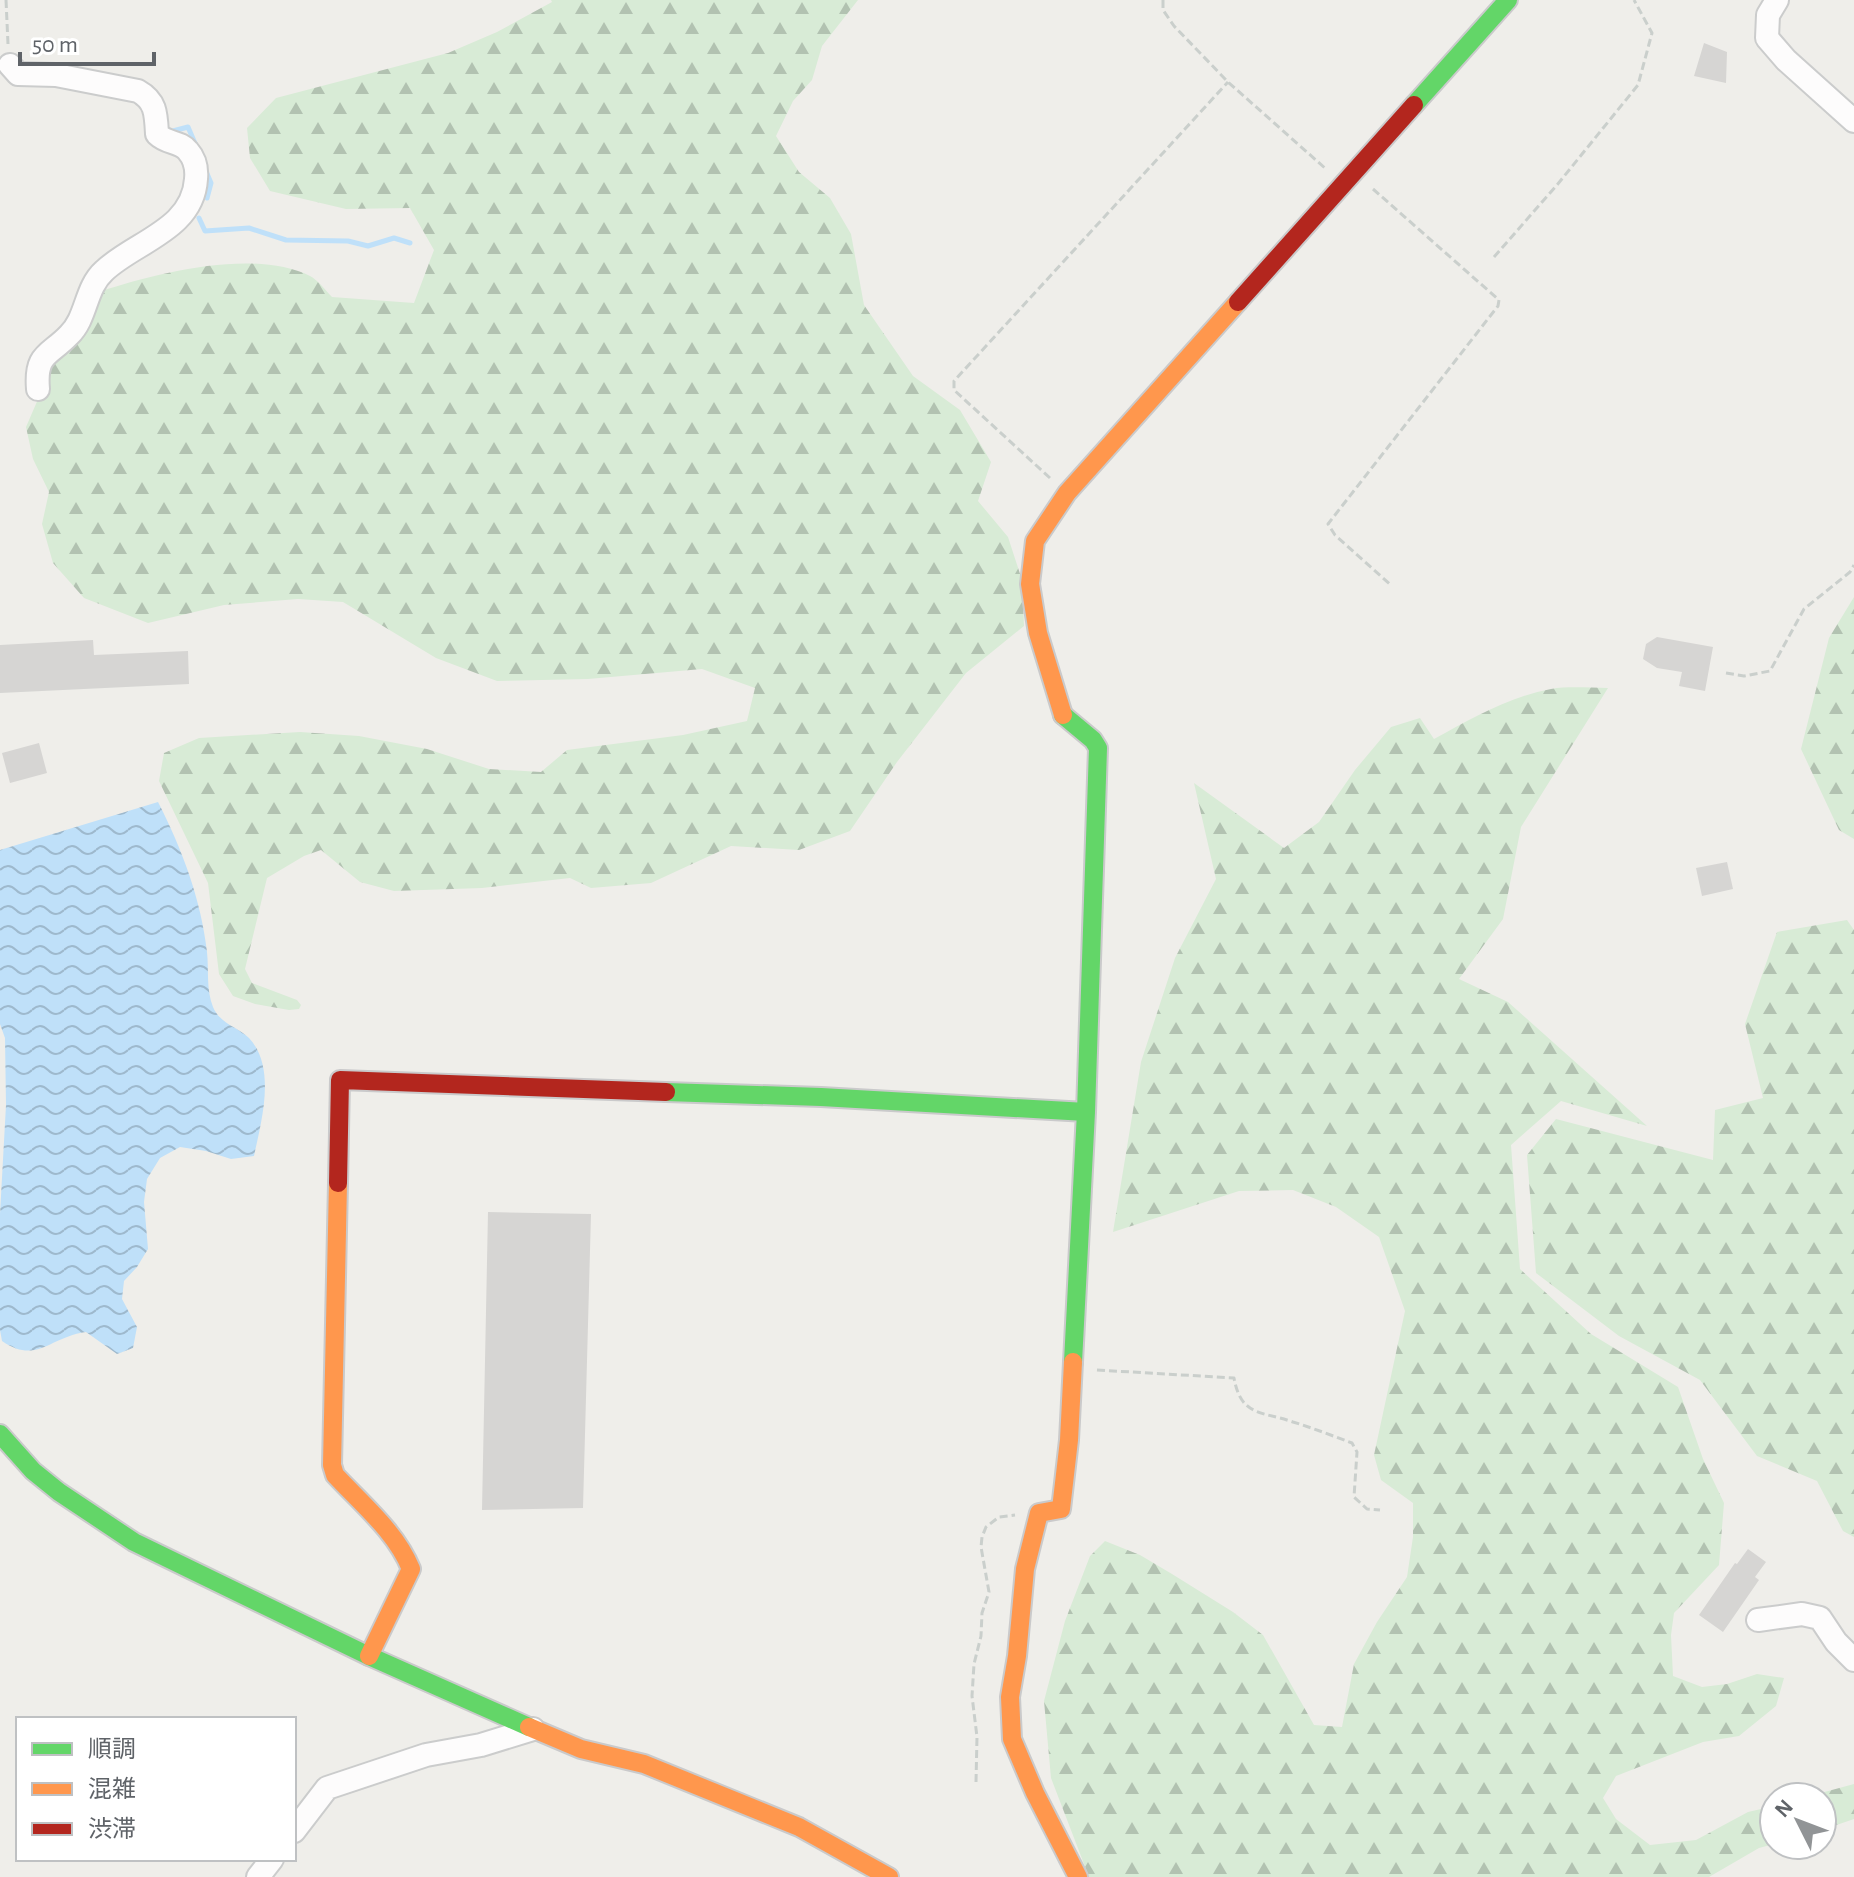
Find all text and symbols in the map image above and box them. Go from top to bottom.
scale bar [20,16,154,66]
text: 50 m [32,33,78,57]
legend [16,1717,296,1861]
text: 順調 [88,1737,136,1762]
text: 混雑 [88,1776,136,1802]
north arrow [1758,1781,1838,1861]
text: N [1771,1795,1797,1821]
text: 渋滞 [88,1816,136,1842]

